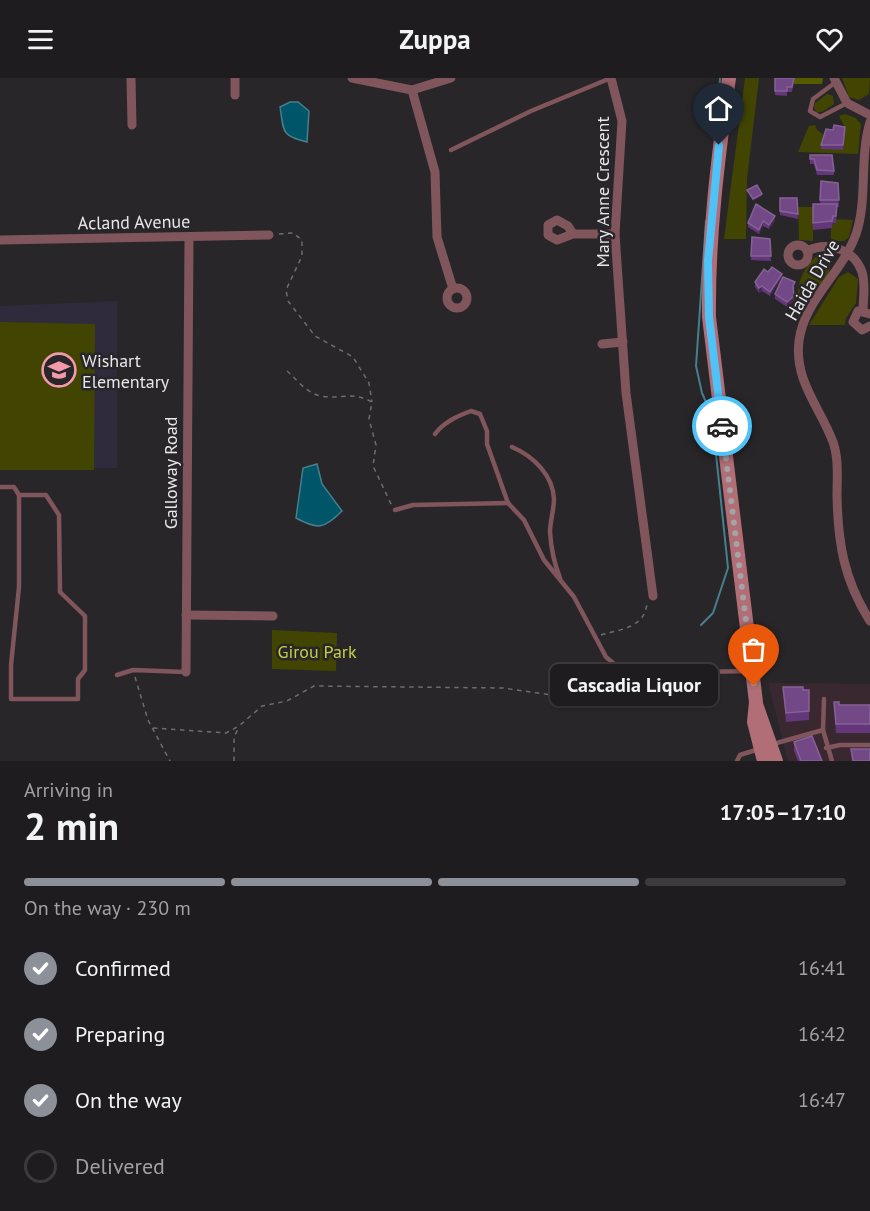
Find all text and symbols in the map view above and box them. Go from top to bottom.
text: Zuppa [399,22,471,56]
icon: menu [24,23,57,56]
icon: heart [813,23,846,56]
pin [693,83,744,145]
icon: home [702,92,735,125]
street label: Mary Anne Crescent [591,116,614,268]
street label: Acland Avenue [78,210,190,234]
street label: Haida Drive [780,235,844,325]
place label: Wishart Elementary [82,349,170,393]
school or university icon: Wishart Elementary [41,352,77,388]
courier [692,396,752,456]
icon: car [706,410,739,443]
street label: Galloway Road [159,417,182,529]
pin [728,624,779,686]
icon: bag [737,633,770,666]
park label: Girou Park [277,640,357,663]
callout: Cascadia Liquor [550,665,718,707]
text: Cascadia Liquor [567,672,701,698]
text: Arriving in [24,777,113,803]
text: 17:05–17:10 [720,798,846,826]
text: 2 min [24,800,119,851]
text: On the way · 230 m [24,895,191,921]
icon: check [24,952,57,985]
text: Confirmed [75,954,171,982]
text: 16:41 [798,955,846,981]
icon: check [24,1018,57,1051]
text: Preparing [75,1020,165,1048]
text: 16:42 [798,1021,846,1047]
icon: check [24,1084,57,1117]
text: On the way [75,1086,182,1114]
text: 16:47 [798,1087,846,1113]
text: Delivered [75,1152,165,1180]

